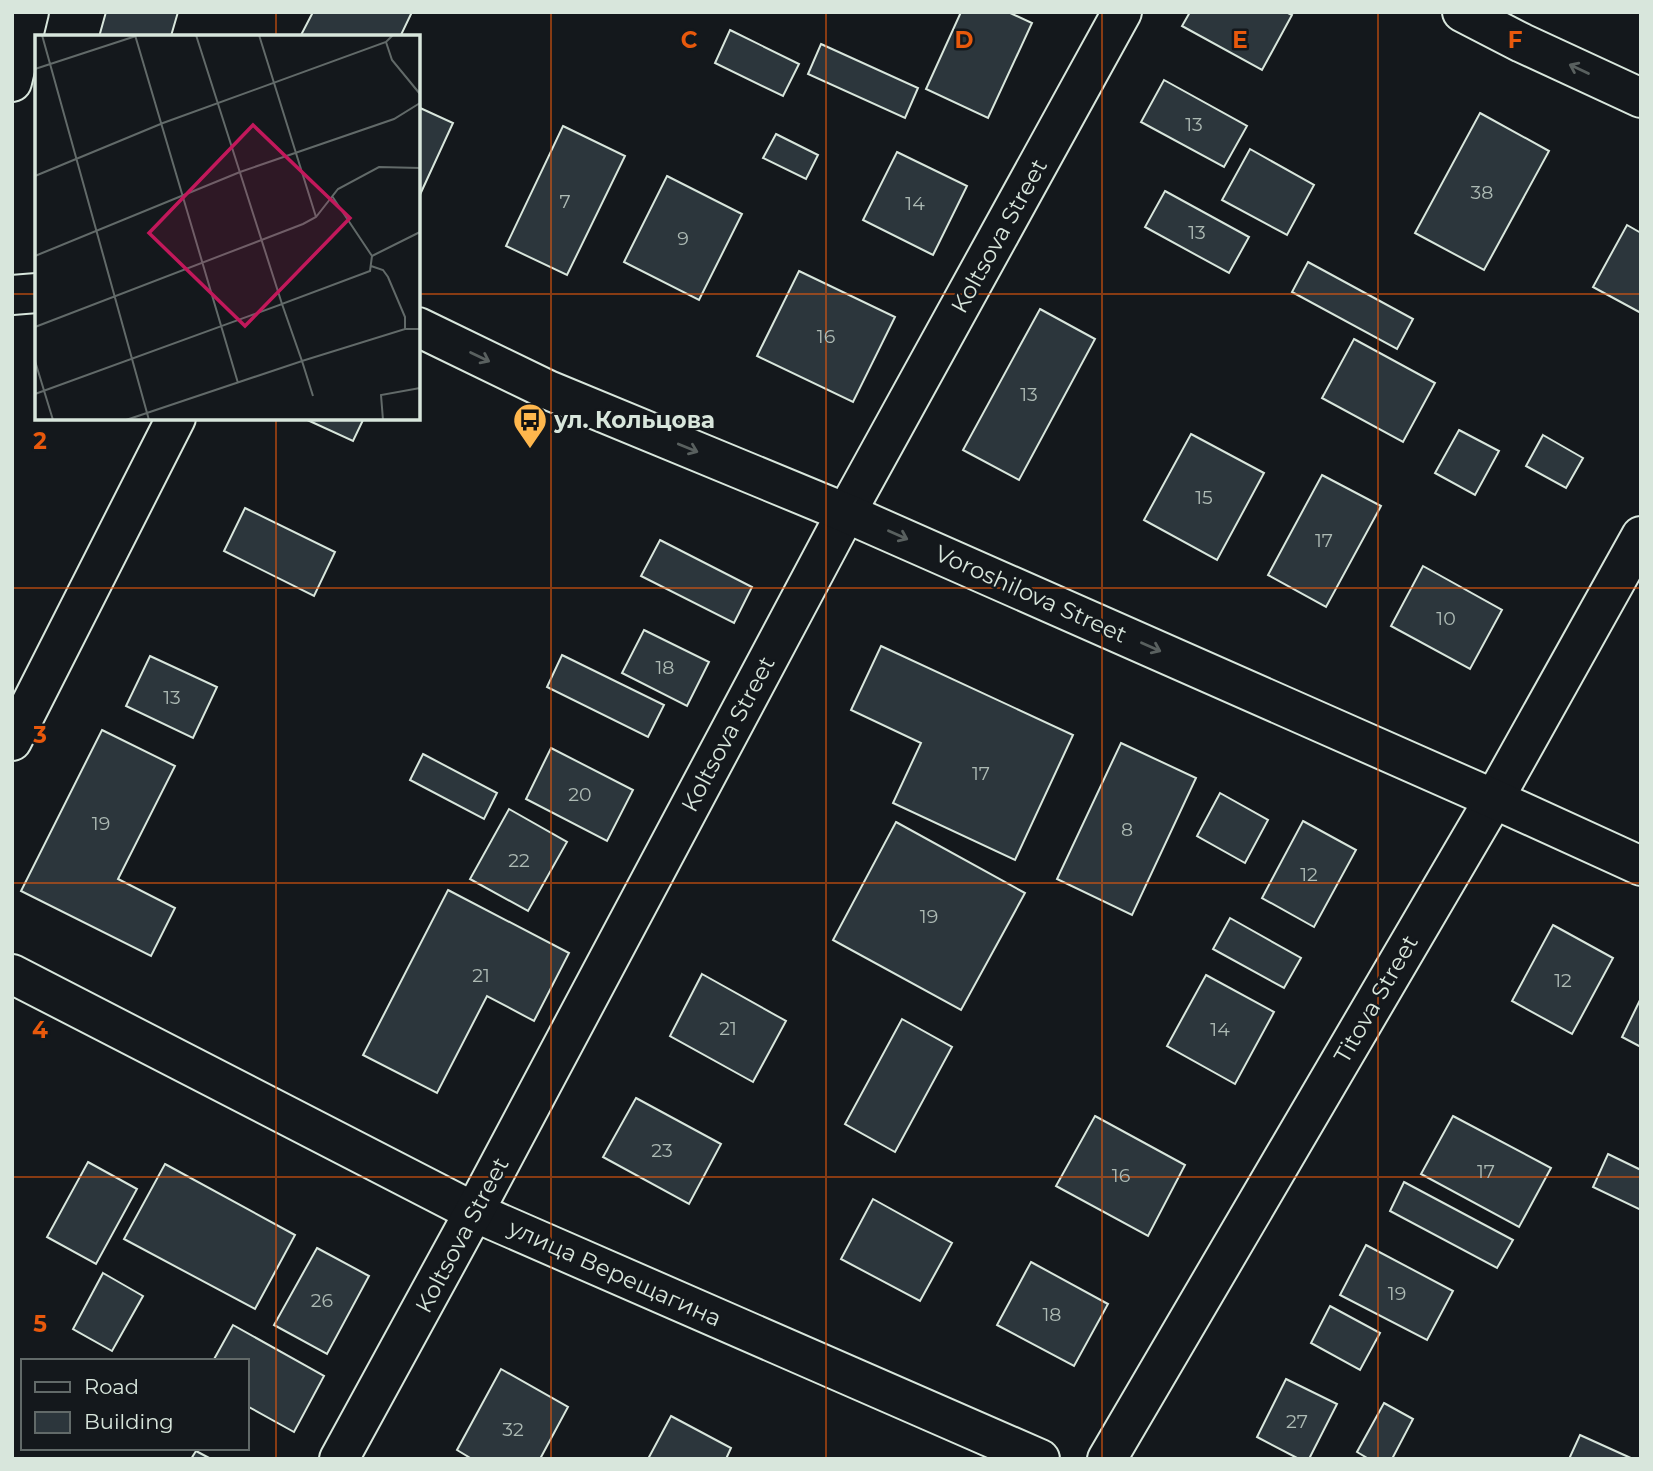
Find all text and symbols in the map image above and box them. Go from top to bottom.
text: C [681,26,698,54]
text: D [955,26,974,54]
text: E [1232,26,1248,54]
text: F [1508,26,1523,54]
inset map [35,35,420,420]
one-way arrow [1569,62,1590,75]
house number: 13 [1185,113,1203,136]
street label: Koltsova Street [945,154,1053,318]
house number: 38 [1471,181,1493,204]
house number: 7 [559,190,571,213]
house number: 14 [905,192,925,215]
house number: 13 [1188,221,1206,244]
house number: 9 [677,227,689,250]
house number: 16 [817,325,835,348]
one-way arrow [469,351,490,364]
house number: 13 [1020,383,1038,406]
bus stop icon: ул. Кольцова [511,401,549,450]
place label: ул. Кольцова [553,406,715,434]
text: 2 [33,427,47,455]
one-way arrow [677,442,698,455]
house number: 15 [1195,486,1213,509]
one-way arrow [887,529,908,542]
house number: 17 [1315,529,1333,552]
street label: Voroshilova Street [931,539,1131,649]
house number: 10 [1436,607,1456,630]
one-way arrow [1140,641,1161,654]
street label: Koltsova Street [675,651,781,817]
house number: 18 [656,656,674,679]
house number: 13 [163,686,181,709]
text: 3 [32,721,47,749]
house number: 17 [972,762,990,785]
house number: 20 [568,783,592,806]
house number: 19 [92,812,110,835]
house number: 8 [1121,818,1133,841]
house number: 22 [508,849,530,872]
house number: 12 [1300,863,1318,886]
house number: 19 [920,905,938,928]
street label: Titova Street [1328,930,1424,1068]
house number: 21 [472,964,490,987]
house number: 12 [1554,969,1572,992]
text: 4 [32,1016,48,1044]
house number: 21 [719,1017,737,1040]
house number: 14 [1210,1018,1230,1041]
house number: 23 [651,1139,673,1162]
street label: Koltsova Street [409,1152,515,1318]
house number: 17 [1477,1160,1495,1183]
house number: 16 [1112,1164,1130,1187]
street label: улица Верещагина [503,1213,726,1333]
house number: 19 [1388,1282,1406,1305]
house number: 26 [311,1289,333,1312]
house number: 18 [1043,1303,1061,1326]
text: 5 [33,1310,47,1338]
legend [21,1359,248,1450]
text: Road [84,1374,139,1399]
text: Building [84,1409,174,1434]
house number: 27 [1286,1410,1308,1433]
house number: 32 [502,1418,524,1441]

